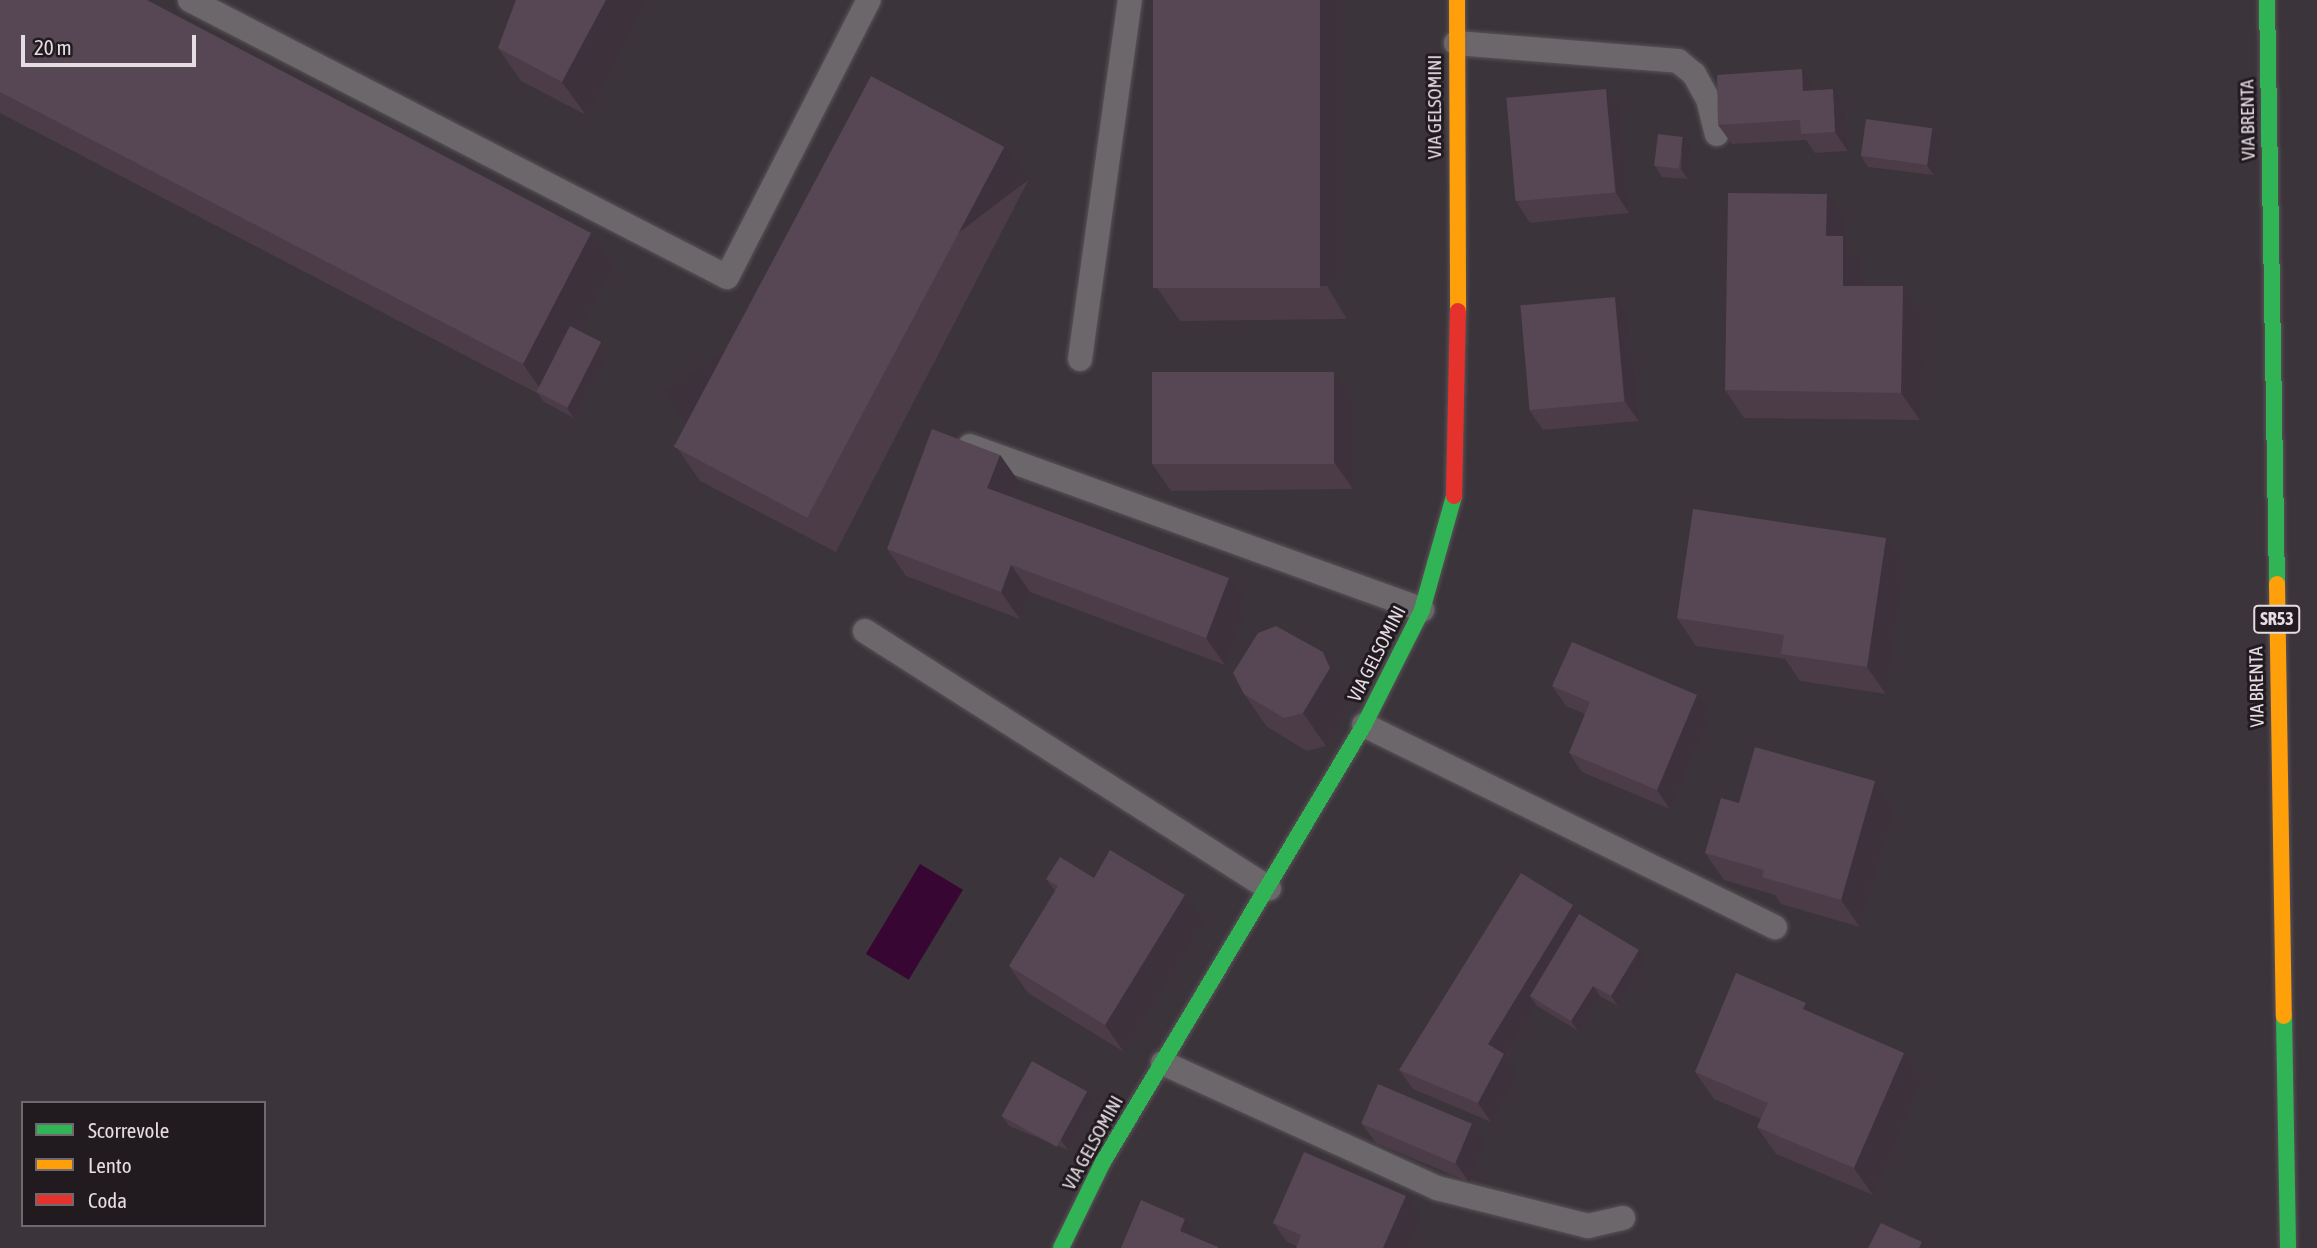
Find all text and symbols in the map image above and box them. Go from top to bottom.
scale bar [24,21,200,65]
text: 20 m [34,35,72,59]
street label: VIA GELSOMINI [1424,55,1446,159]
street label: VIA BRENTA [2236,79,2260,161]
street label: VIA GELSOMINI [1343,602,1411,706]
road number: SR53 [2252,604,2302,634]
street label: VIA BRENTA [2245,646,2269,728]
street label: VIA GELSOMINI [1058,1092,1128,1194]
legend [21,1101,266,1227]
text: Scorrevole [88,1118,169,1142]
text: Lento [88,1153,132,1177]
text: Coda [88,1188,127,1212]

